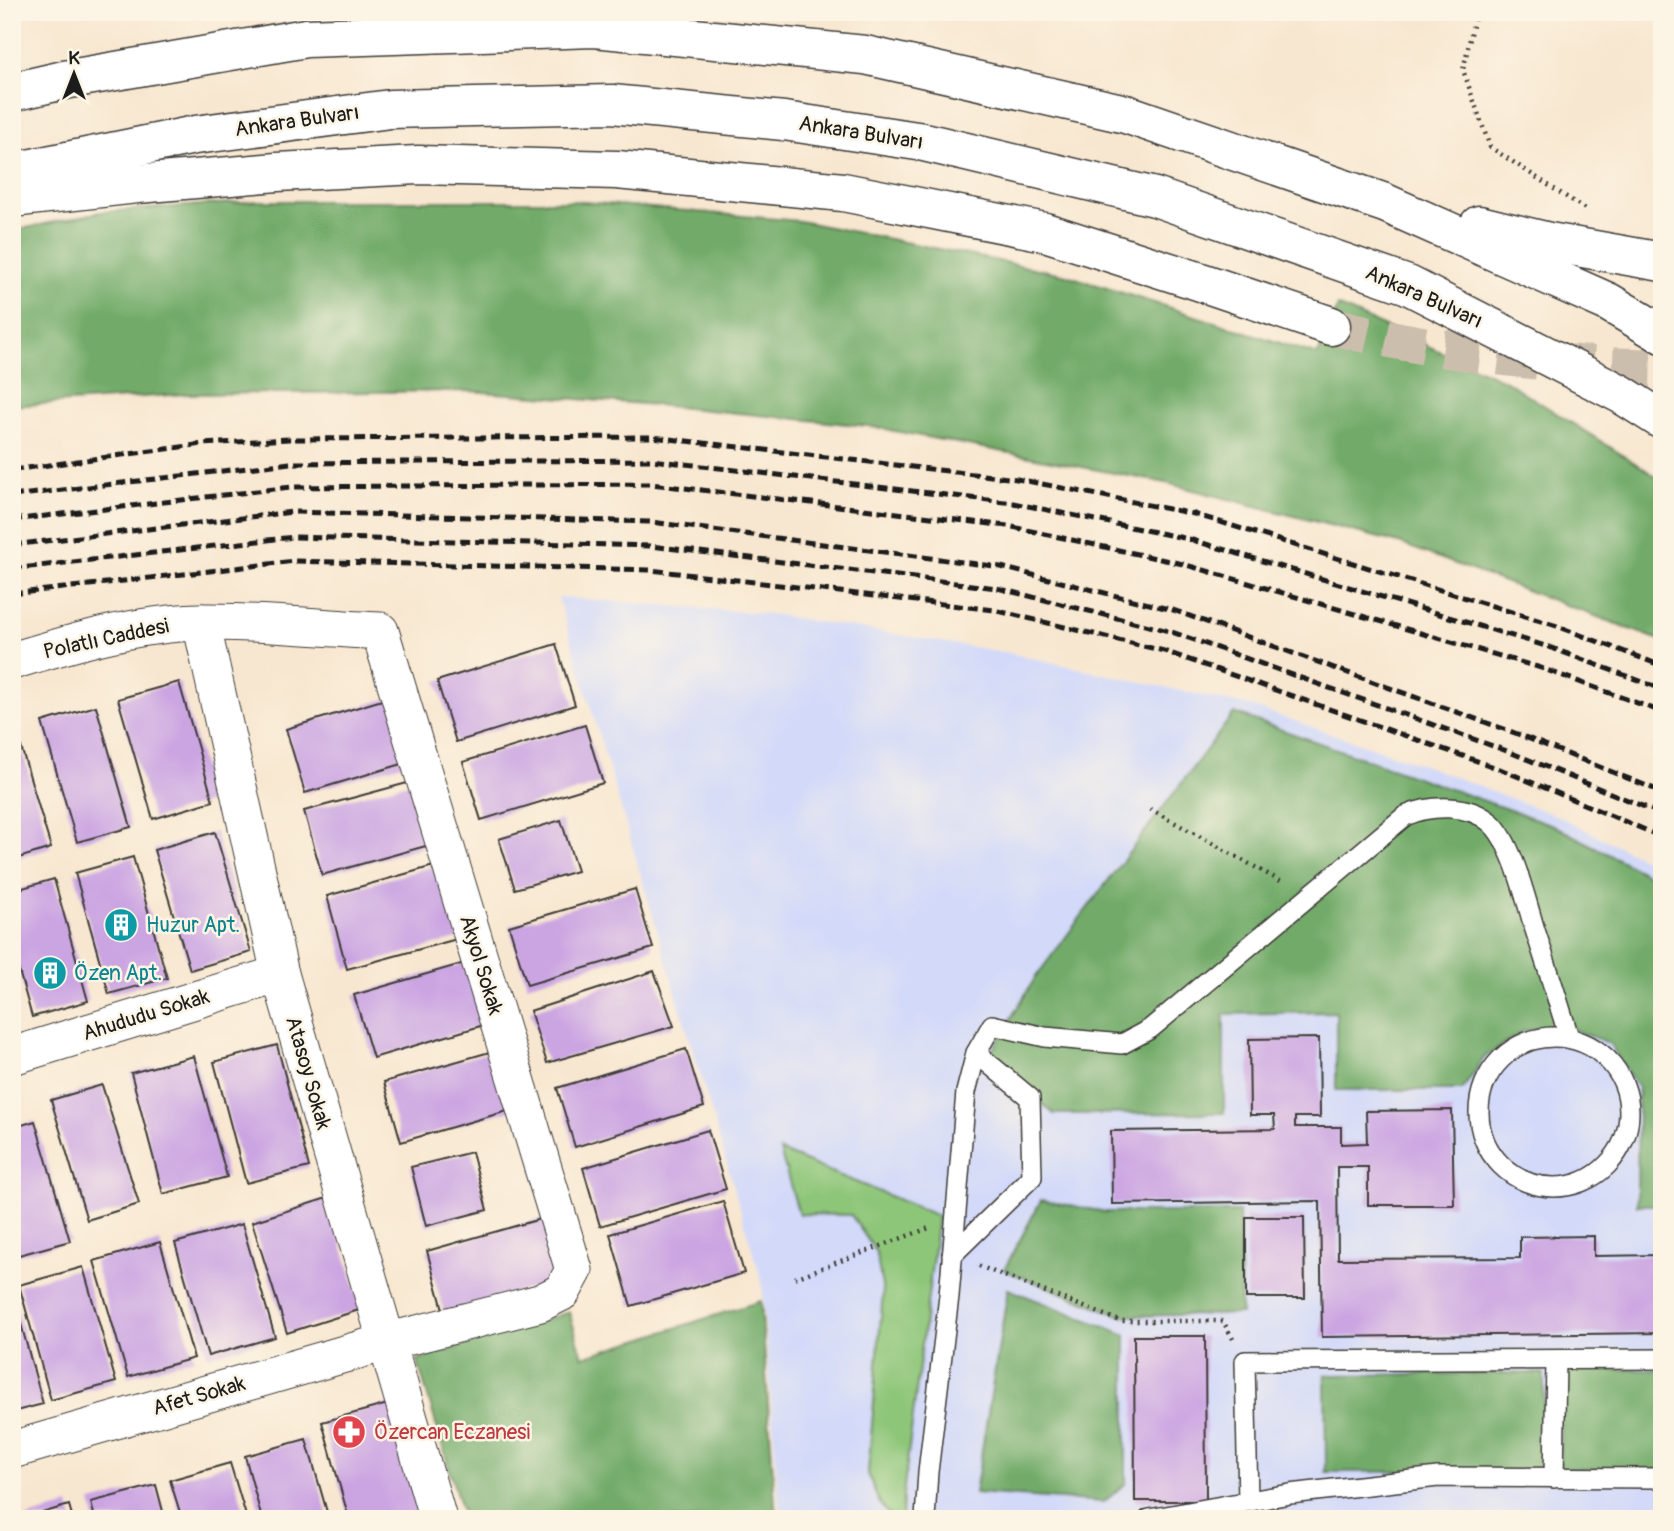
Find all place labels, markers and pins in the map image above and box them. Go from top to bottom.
building icon: Huzur Apt. [102,906,140,944]
place label: Huzur Apt. [146,912,240,939]
building icon: Özen Apt. [31,954,69,992]
place label: Özen Apt. [74,960,162,987]
pharmacy icon: Özercan Eczanesi [330,1413,368,1451]
place label: Özercan Eczanesi [374,1419,531,1446]

